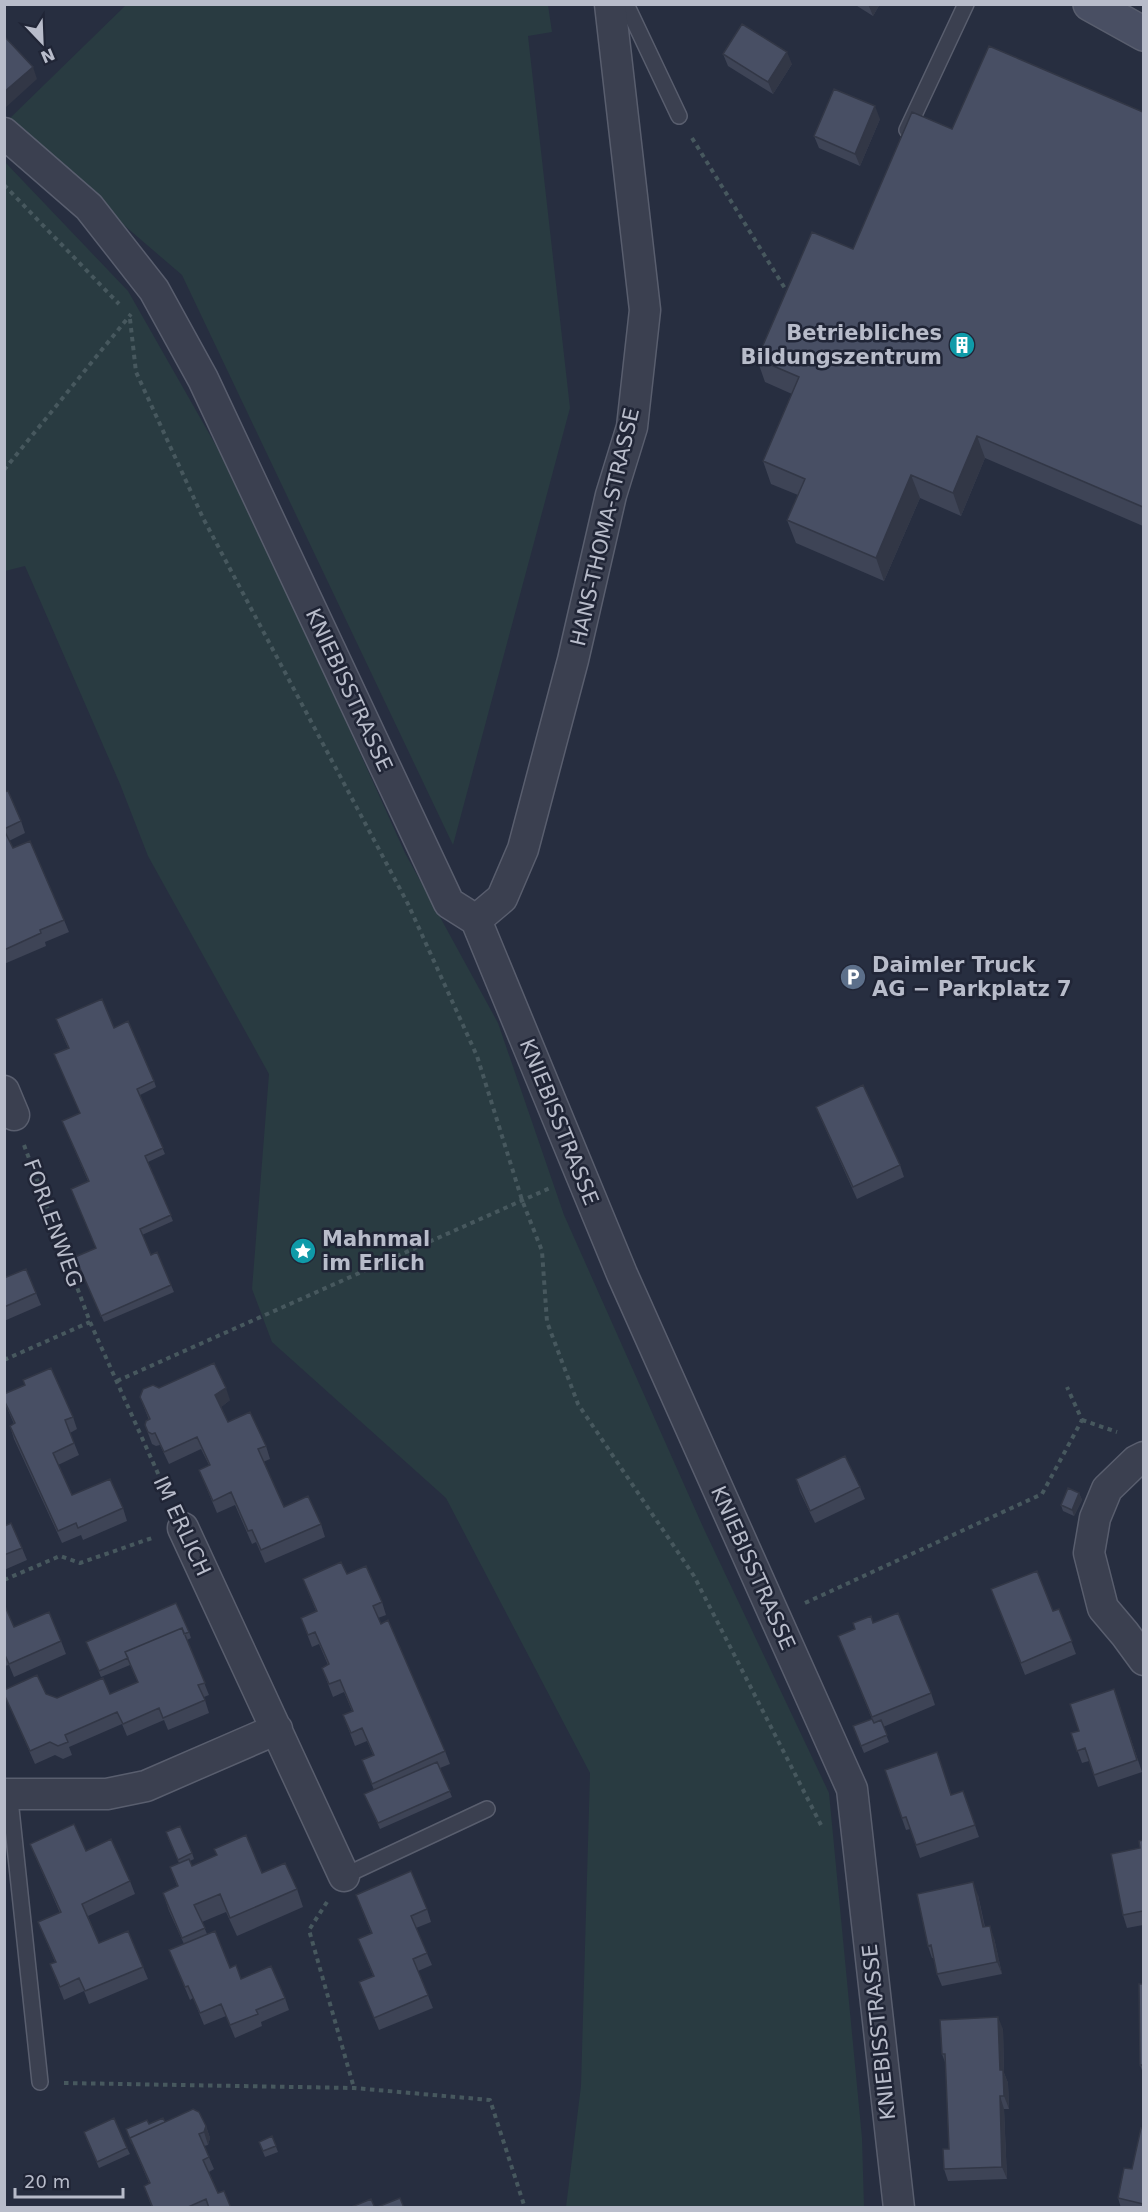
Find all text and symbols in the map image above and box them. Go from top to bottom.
north arrow [12,12,72,72]
text: N [38,44,58,67]
place label: Betriebliches Bildungszentrum [740,321,942,369]
building icon: Betriebliches Bildungszentrum [947,330,977,360]
street label: HANS-THOMA-STRASSE [566,406,644,648]
street label: KNIEBISSTRASSE [301,605,397,775]
place label: Daimler Truck AG − Parkplatz 7 [872,953,1072,1001]
parking icon: Daimler Truck AG − Parkplatz 7 [838,962,868,992]
street label: KNIEBISSTRASSE [515,1035,603,1209]
street label: FORLENWEG [19,1156,87,1290]
place label: Mahnmal im Erlich [322,1227,430,1275]
place icon: Mahnmal im Erlich [288,1236,318,1266]
street label: IM ERLICH [148,1472,216,1580]
street label: KNIEBISSTRASSE [706,1482,800,1654]
street label: KNIEBISSTRASSE [858,1943,900,2121]
scale bar [15,2161,123,2199]
text: 20 m [24,2171,70,2192]

